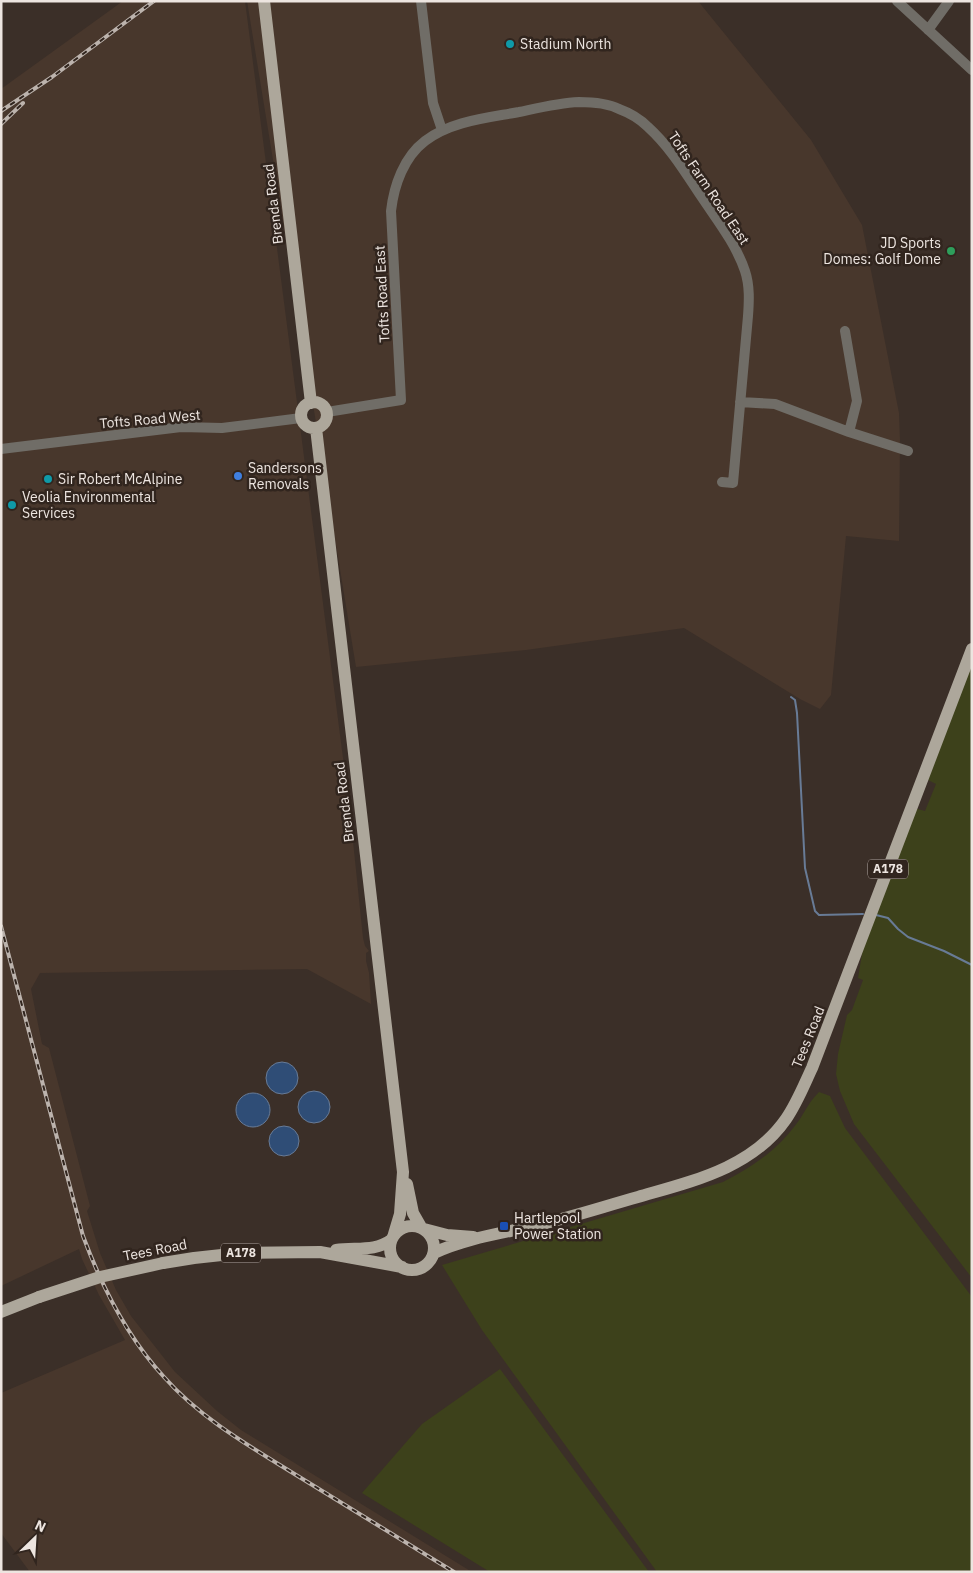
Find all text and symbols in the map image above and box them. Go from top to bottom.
place label: Stadium North [520,35,611,53]
marker: Stadium North [504,38,516,50]
street label: Tofts Farm Road East [664,128,754,248]
street label: Brenda Road [259,163,287,245]
place label: JD Sports Domes: Golf Dome [823,234,941,268]
street label: Tofts Road East [370,245,394,343]
marker: JD Sports Domes: Golf Dome [945,245,957,257]
street label: Tofts Road West [99,406,201,432]
place label: Sandersons Removals [248,459,322,493]
place label: Sir Robert McAlpine [58,470,183,488]
marker: Sandersons Removals [232,470,244,482]
marker: Sir Robert McAlpine [42,473,54,485]
place label: Veolia Environmental Services [22,488,155,522]
marker: Veolia Environmental Services [6,499,18,511]
street label: Brenda Road [330,761,358,843]
road number: A178 [868,860,908,879]
street label: Tees Road [788,1004,828,1070]
place label: Hartlepool Power Station [514,1209,602,1243]
marker: Hartlepool Power Station [498,1220,510,1232]
street label: Tees Road [121,1235,189,1265]
road number: A178 [221,1244,261,1262]
north arrow [10,1513,60,1563]
text: N [32,1516,49,1537]

